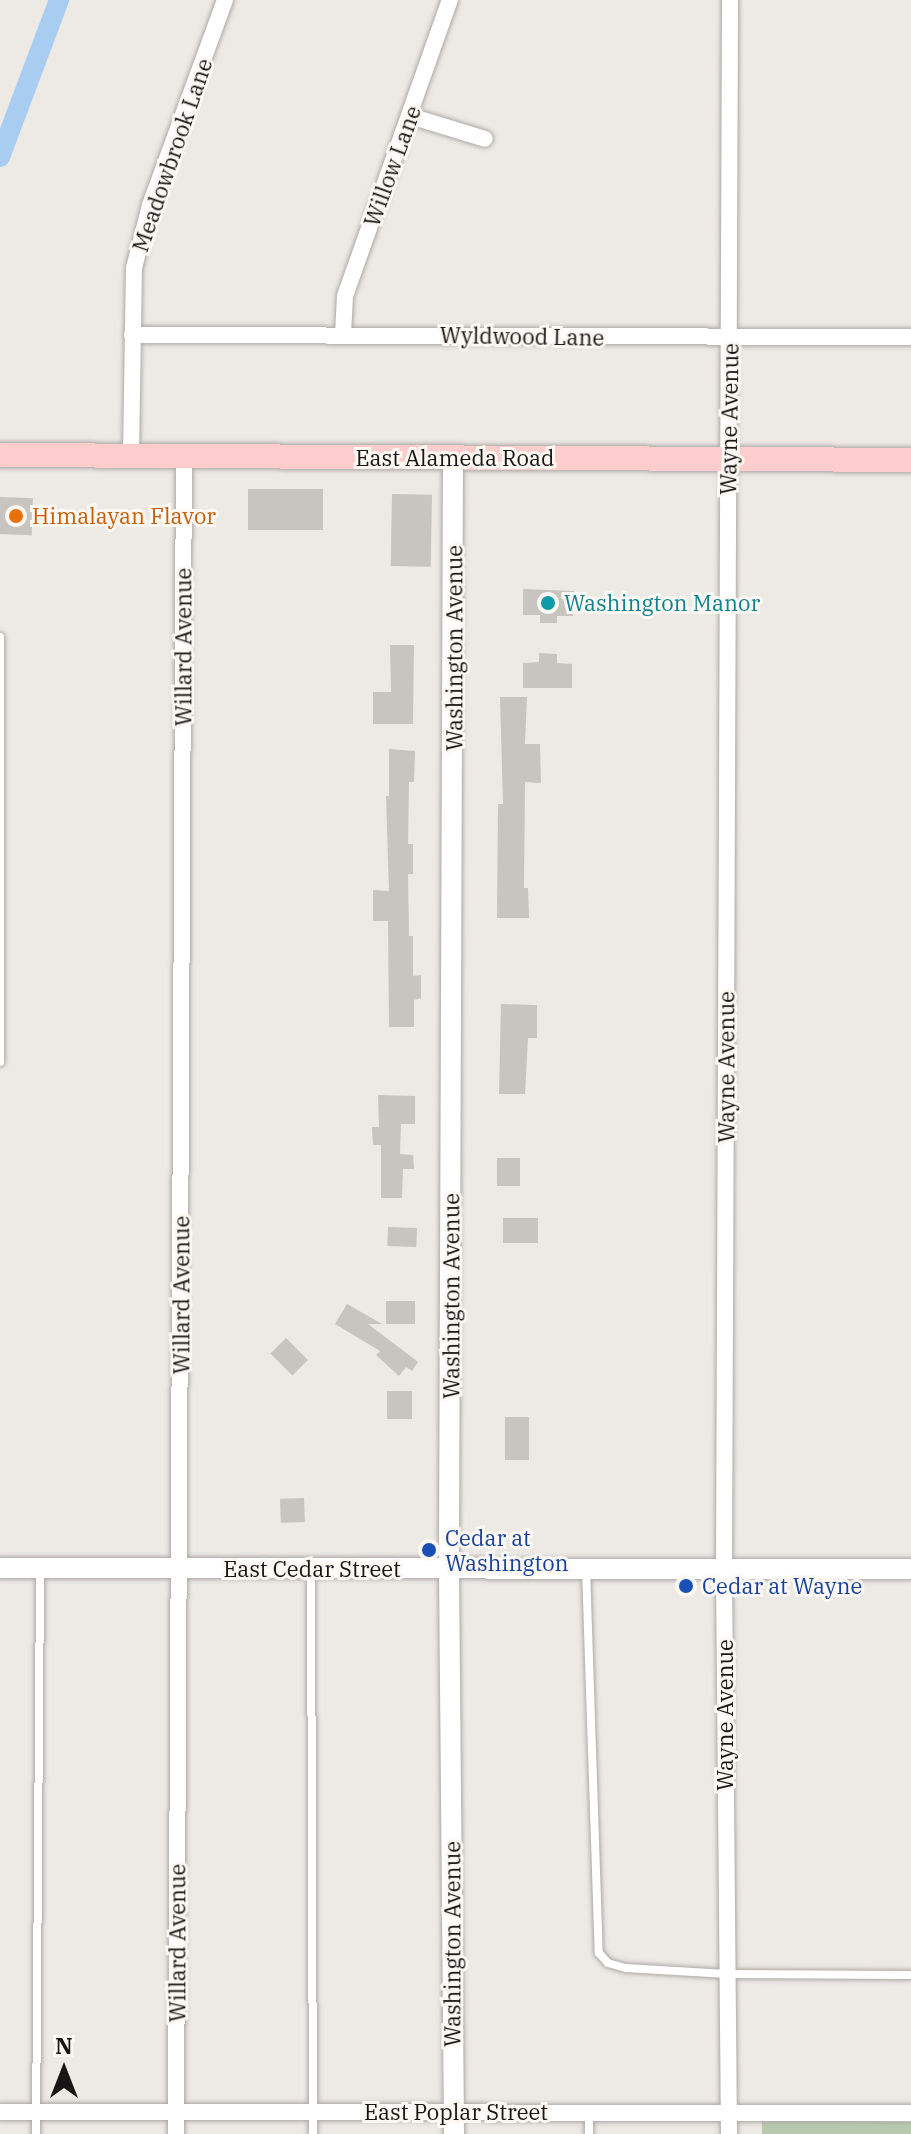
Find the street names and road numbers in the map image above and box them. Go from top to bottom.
street label: Meadowbrook Lane [127,55,217,255]
street label: Willow Lane [358,102,426,230]
street label: Wyldwood Lane [440,321,604,351]
street label: Wayne Avenue [714,343,744,495]
street label: East Alameda Road [356,445,554,471]
street label: Washington Avenue [441,545,467,751]
street label: Willard Avenue [170,568,196,726]
street label: Wayne Avenue [713,991,739,1143]
street label: Washington Avenue [438,1193,464,1399]
street label: Willard Avenue [168,1216,194,1374]
street label: East Cedar Street [223,1556,401,1582]
street label: Wayne Avenue [712,1639,738,1791]
street label: Washington Avenue [439,1841,465,2047]
street label: Willard Avenue [164,1864,190,2022]
street label: East Poplar Street [364,2099,548,2125]

